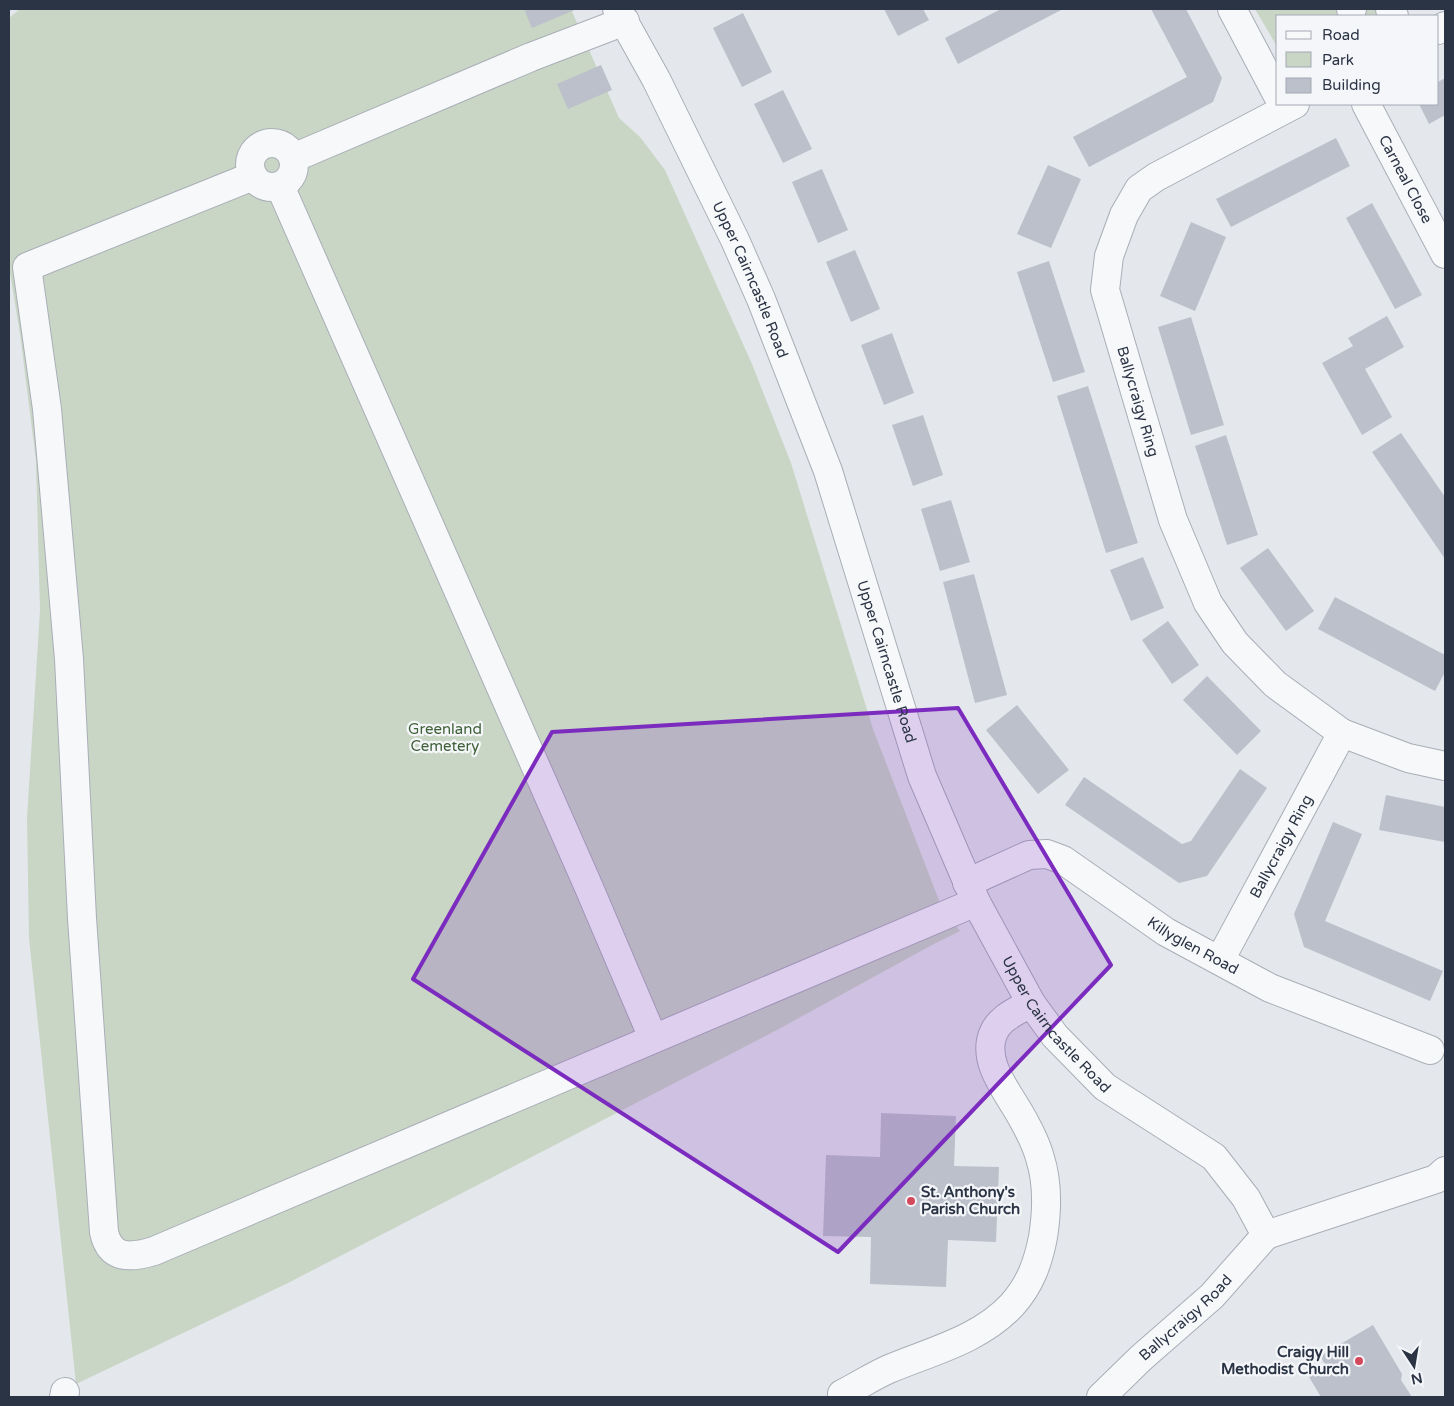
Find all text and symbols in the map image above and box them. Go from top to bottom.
legend [1276,15,1439,105]
text: Road [1322,26,1360,44]
text: Park [1322,51,1354,69]
text: Building [1322,76,1381,94]
street label: Carneal Close [1375,132,1436,226]
street label: Upper Cairncastle Road [708,198,792,361]
street label: Ballycraigy Ring [1113,344,1163,459]
street label: Upper Cairncastle Road [853,578,920,745]
park label: Greenland Cemetery [408,720,482,755]
street label: Ballycraigy Ring [1246,792,1316,901]
street label: Killyglen Road [1144,913,1242,978]
street label: Upper Cairncastle Road [998,953,1115,1096]
place label: St. Anthony's Parish Church [921,1183,1020,1218]
marker: St. Anthony's Parish Church [905,1195,917,1207]
street label: Ballycraigy Road [1135,1271,1236,1364]
north arrow [1389,1341,1439,1391]
place label: Craigy Hill Methodist Church [1221,1343,1349,1378]
marker: Craigy Hill Methodist Church [1353,1355,1365,1367]
text: N [1409,1369,1424,1388]

